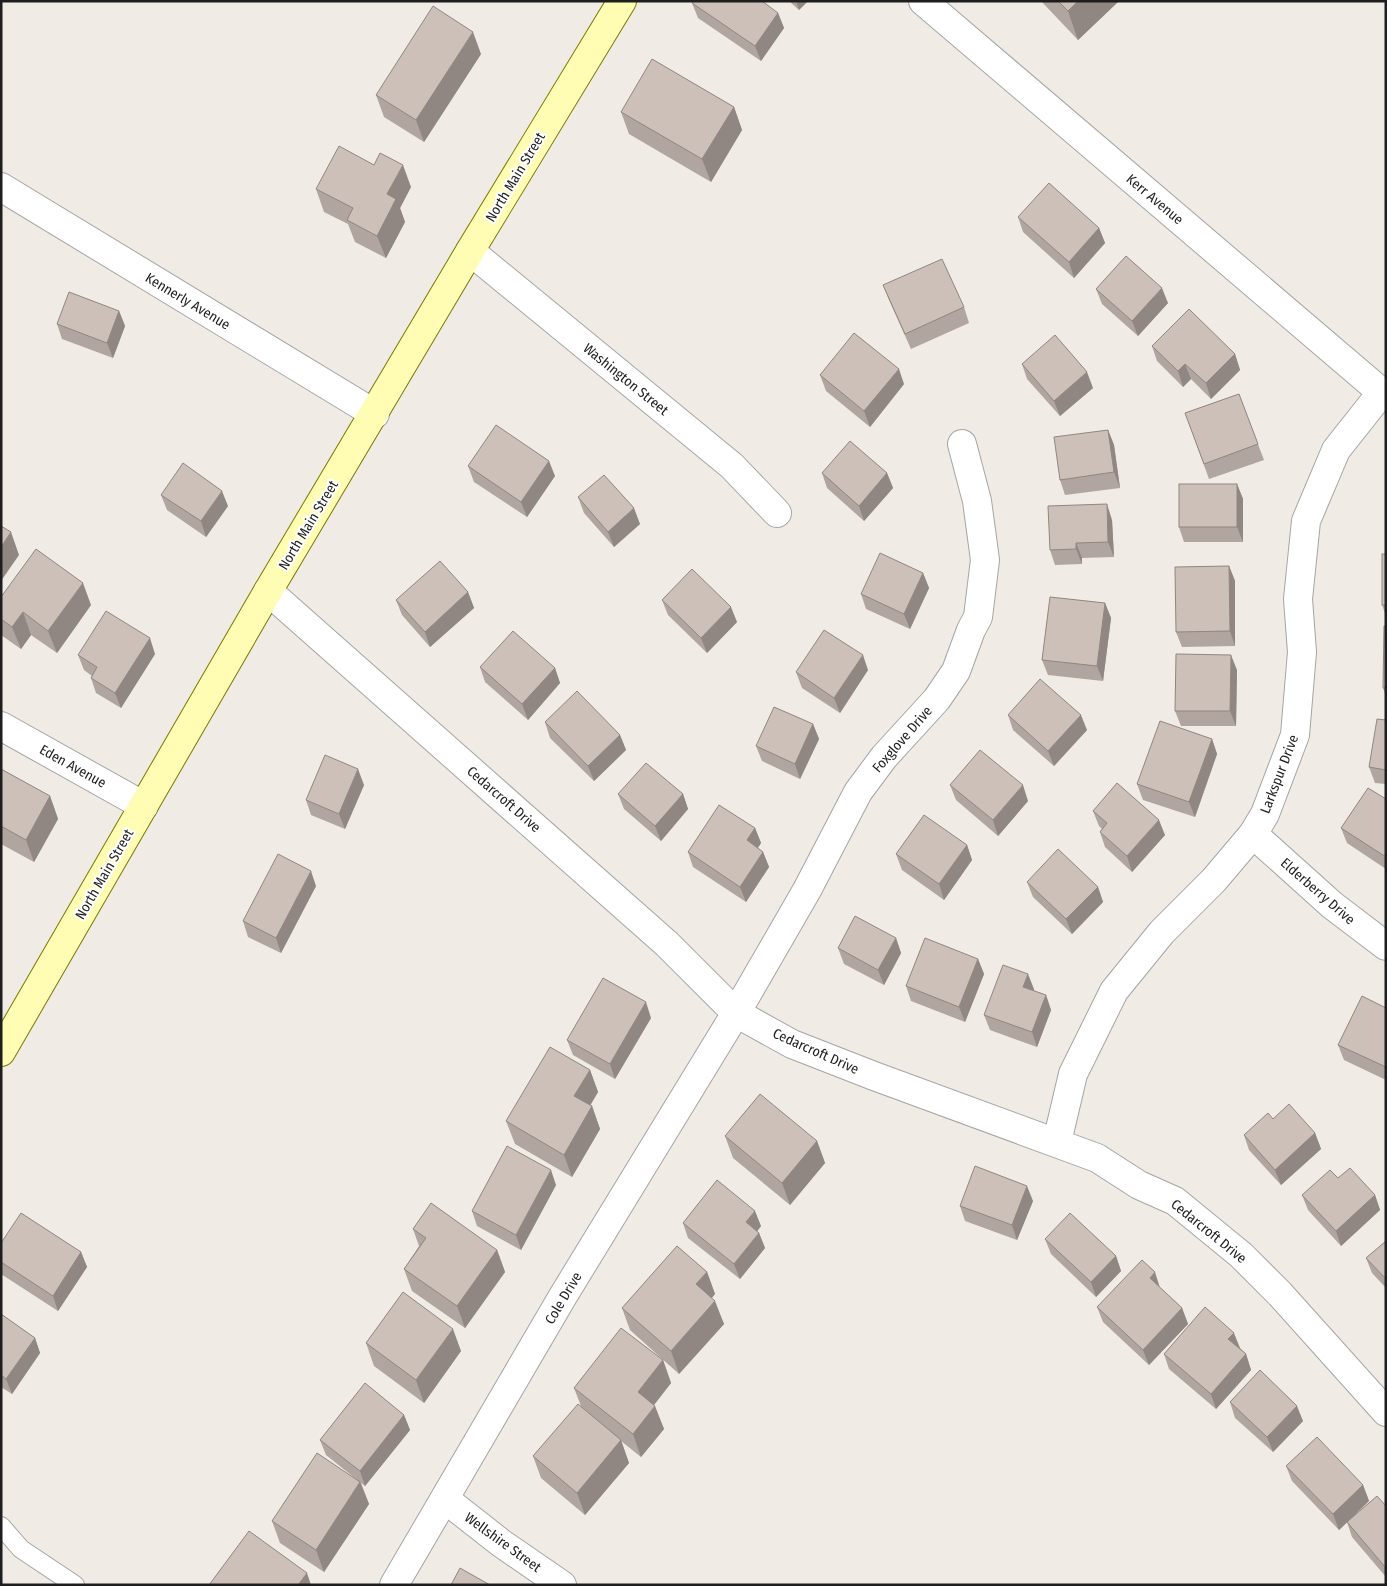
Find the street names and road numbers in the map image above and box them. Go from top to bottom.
street label: North Main Street [482,129,549,225]
street label: Kerr Avenue [1123,171,1187,228]
street label: Kennerly Avenue [142,269,233,333]
street label: Washington Street [580,340,672,419]
street label: North Main Street [275,477,342,573]
street label: Foxglove Drive [869,703,936,776]
street label: Larkspur Drive [1257,732,1302,816]
street label: Eden Avenue [37,741,109,792]
street label: Cedarcroft Drive [463,763,544,836]
street label: North Main Street [72,826,137,922]
street label: Elderberry Drive [1277,855,1358,928]
street label: Cedarcroft Drive [770,1025,861,1078]
street label: Cedarcroft Drive [1167,1196,1250,1267]
street label: Cole Drive [541,1269,586,1327]
street label: Wellshire Street [461,1509,545,1576]

